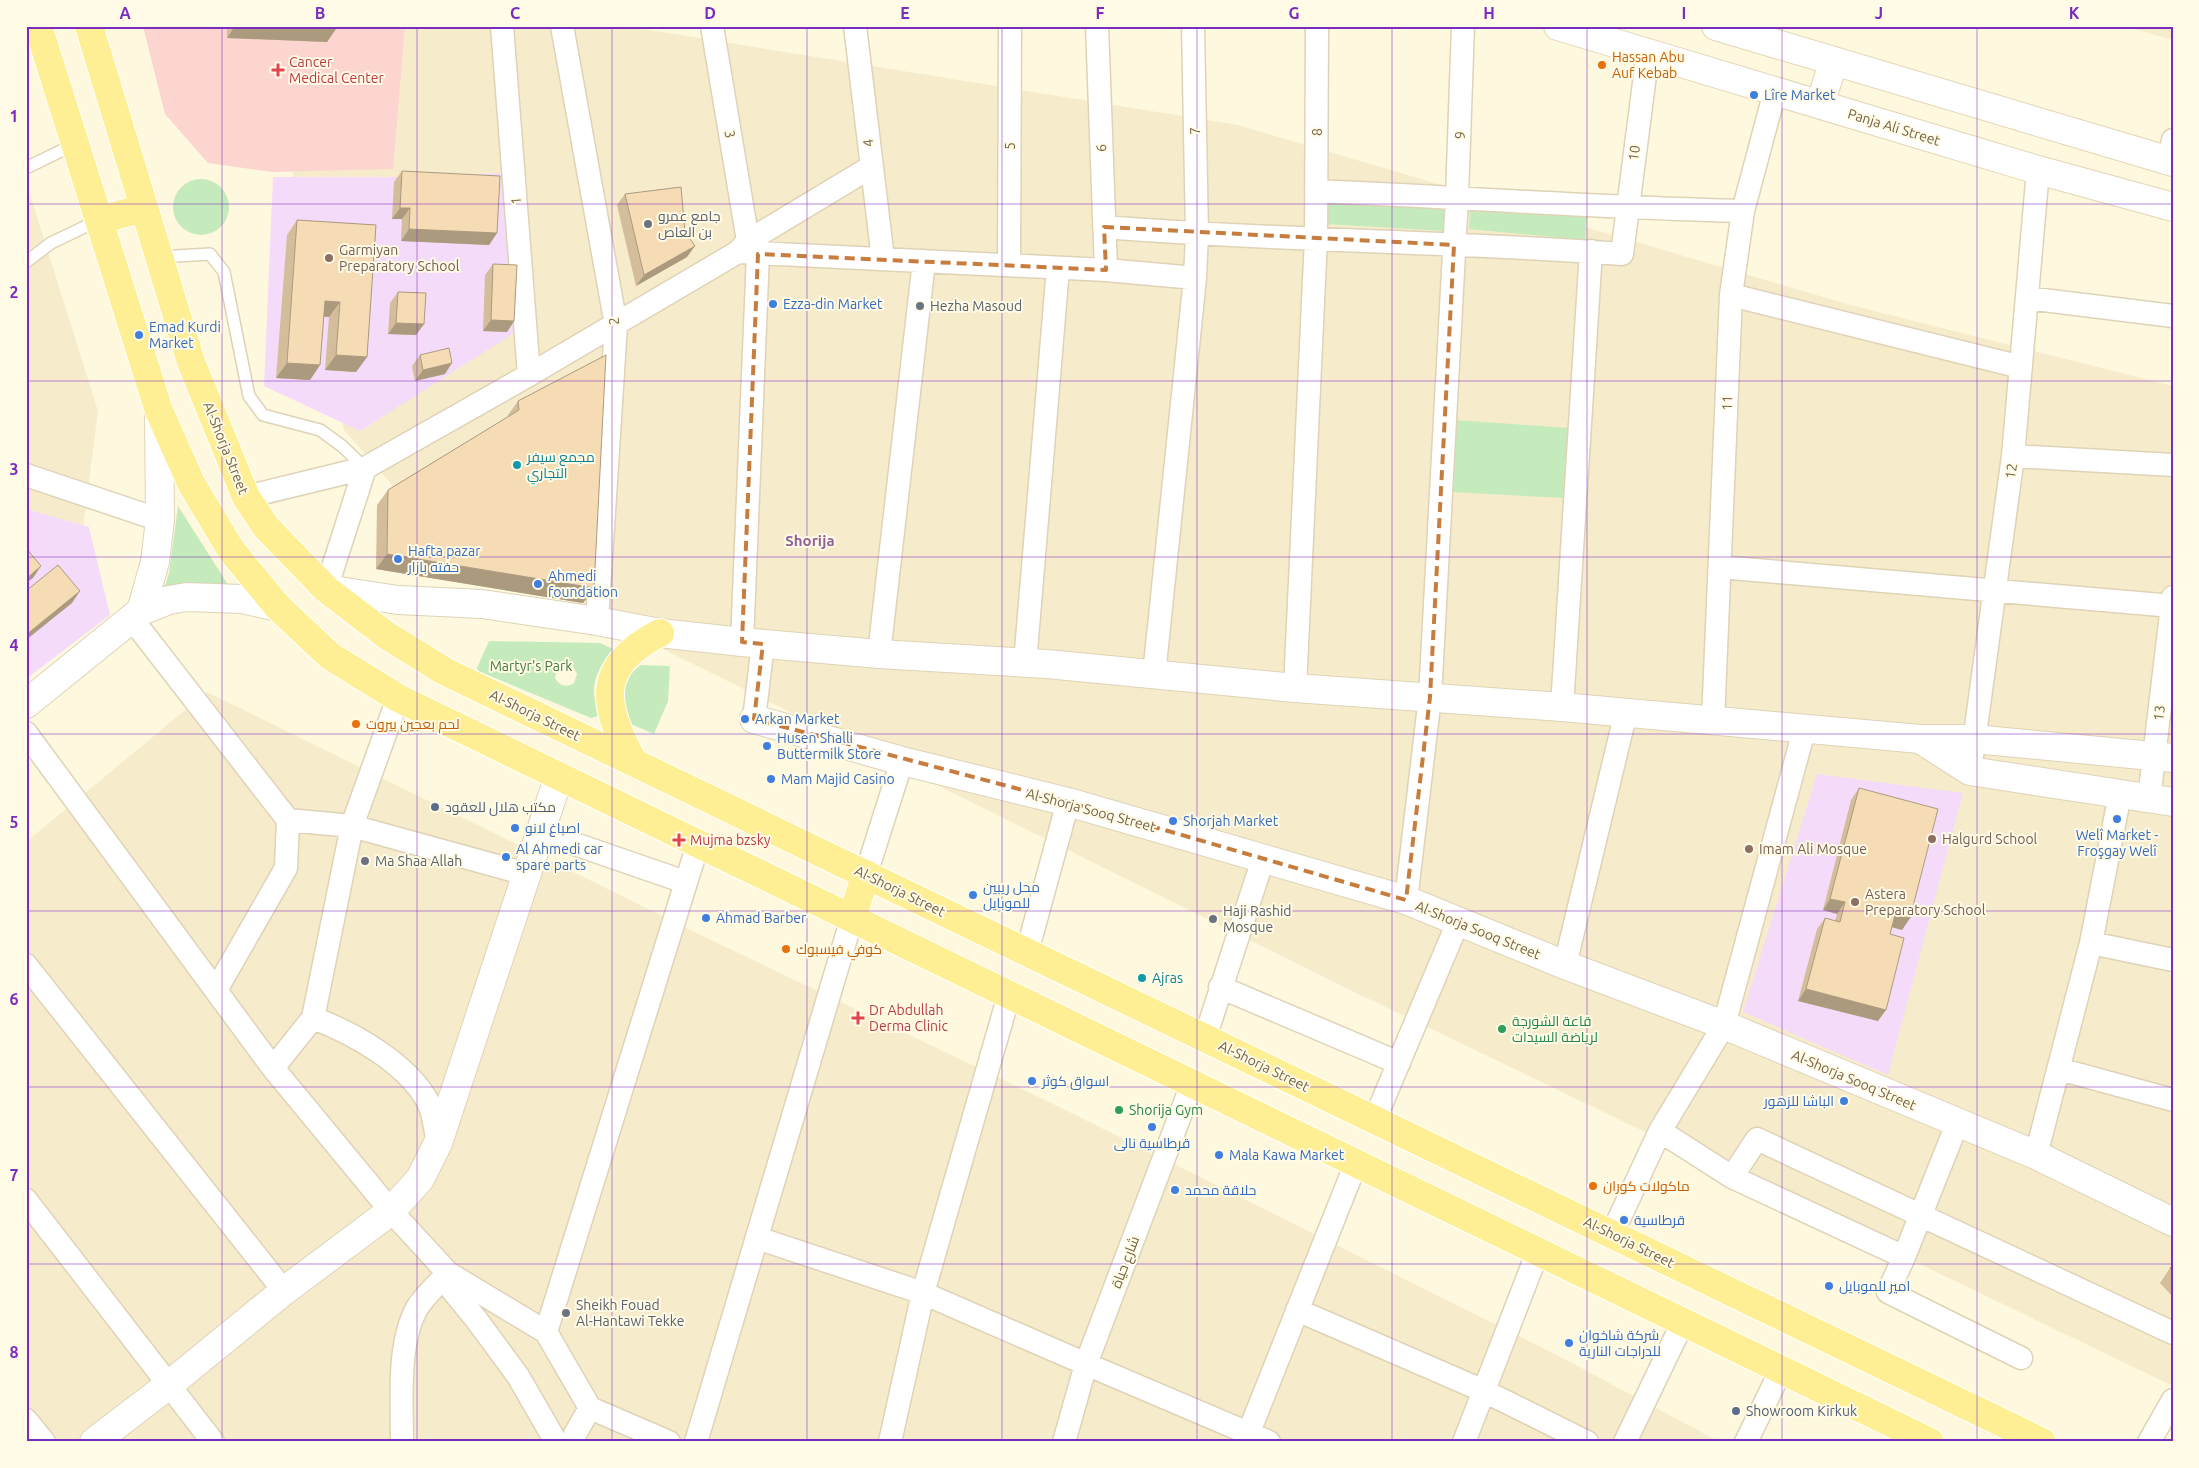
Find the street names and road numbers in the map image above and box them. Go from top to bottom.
street label: Panja Ali Street [1846,105,1943,149]
street label: 7 [1187,127,1203,135]
street label: 8 [1309,128,1325,136]
street label: 3 [721,129,739,139]
street label: 9 [1452,131,1468,139]
street label: 4 [860,138,876,148]
street label: 5 [1002,142,1018,150]
street label: 6 [1093,144,1109,152]
street label: 10 [1625,144,1643,162]
street label: 1 [508,196,524,206]
street label: 2 [606,316,622,326]
street label: 11 [1719,395,1735,411]
street label: Al-Shorja Street [200,399,252,497]
street label: 12 [2002,462,2020,480]
street label: Al-Shorja Street [487,686,583,744]
street label: 13 [2150,704,2168,722]
street label: Al-Shorja Sooq Street [1024,785,1158,835]
street label: Al-Shorja Street [852,862,948,920]
street label: Al-Shorja Sooq Street [1413,898,1543,963]
street label: Al-Shorja Street [1216,1037,1312,1095]
street label: Al-Shorja Sooq Street [1789,1047,1919,1114]
street label: Al-Shorja Street [1581,1213,1677,1271]
street label: شارع حياة [1108,1234,1143,1291]

